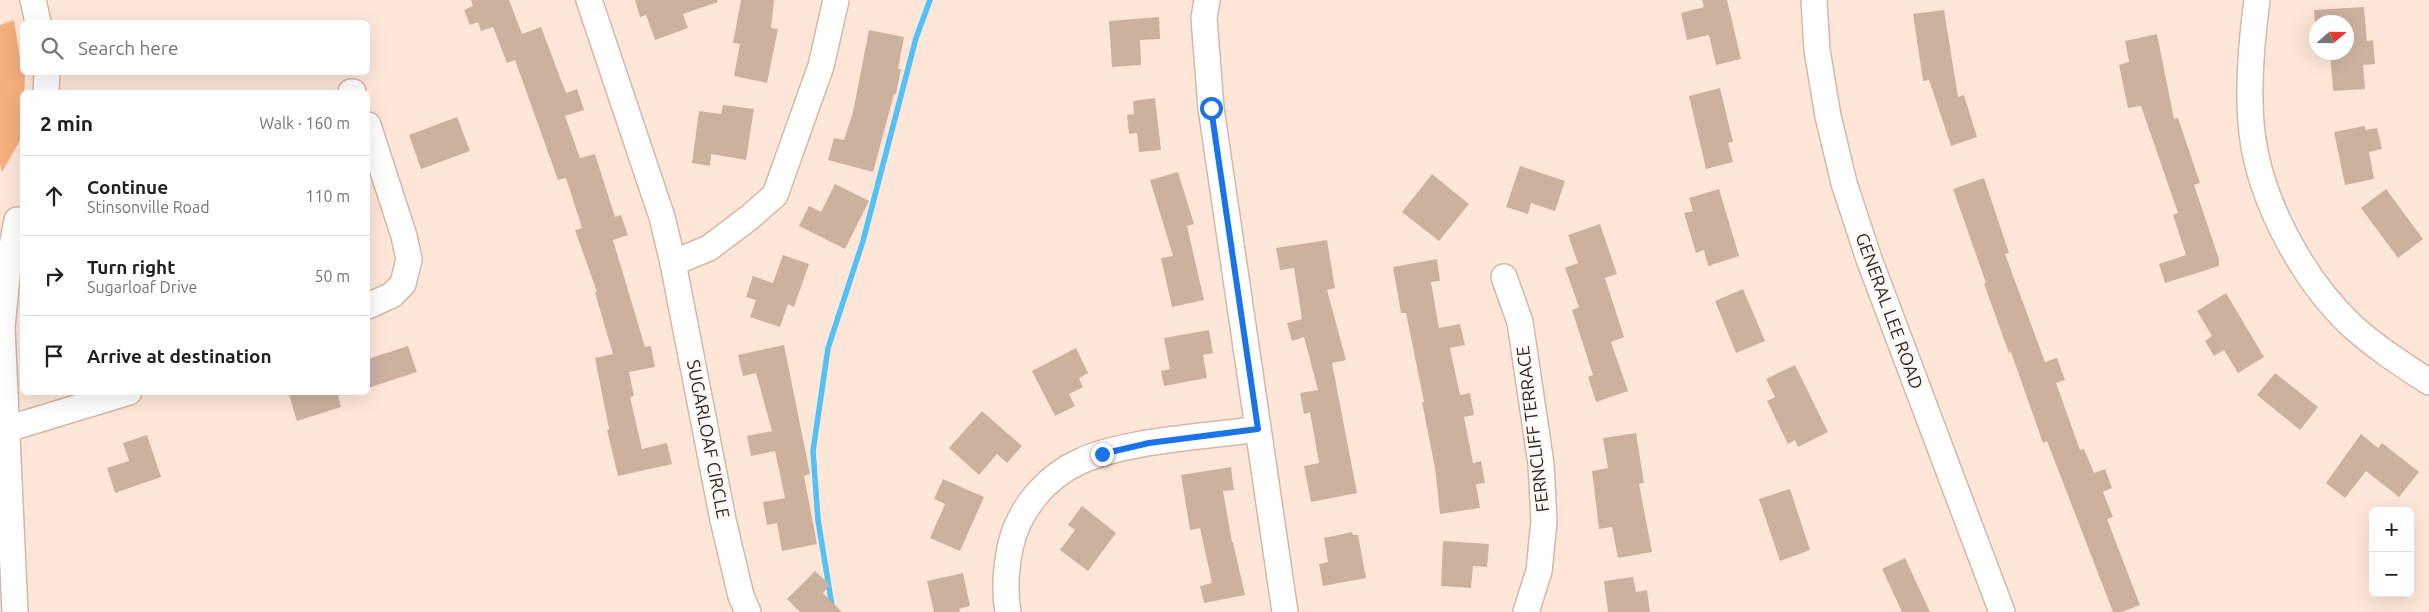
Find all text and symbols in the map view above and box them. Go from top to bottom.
north arrow [2309,15,2354,60]
search box [20,20,370,75]
icon: search [38,34,66,62]
text: Search here [78,37,178,59]
route start [1200,97,1223,120]
text: 2 min [40,111,93,135]
text: Walk · 160 m [259,114,350,132]
text: Continue [87,176,168,198]
icon: ahead [40,182,68,210]
text: 110 m [305,187,350,205]
text: Stinsonville Road [87,198,210,216]
street label: GENERAL LEE ROAD [1852,230,1927,391]
text: Turn right [87,256,175,278]
icon: right [40,262,68,290]
text: 50 m [314,267,350,285]
text: Sugarloaf Drive [87,278,197,296]
icon: arrive [40,342,68,370]
text: Arrive at destination [87,345,272,367]
street label: FERNCLIFF TERRACE [1512,345,1552,513]
street label: SUGARLOAF CIRCLE [684,358,734,520]
route end [1091,443,1114,466]
map controls [2369,507,2414,597]
button: + [2369,507,2414,552]
button: − [2369,552,2414,597]

